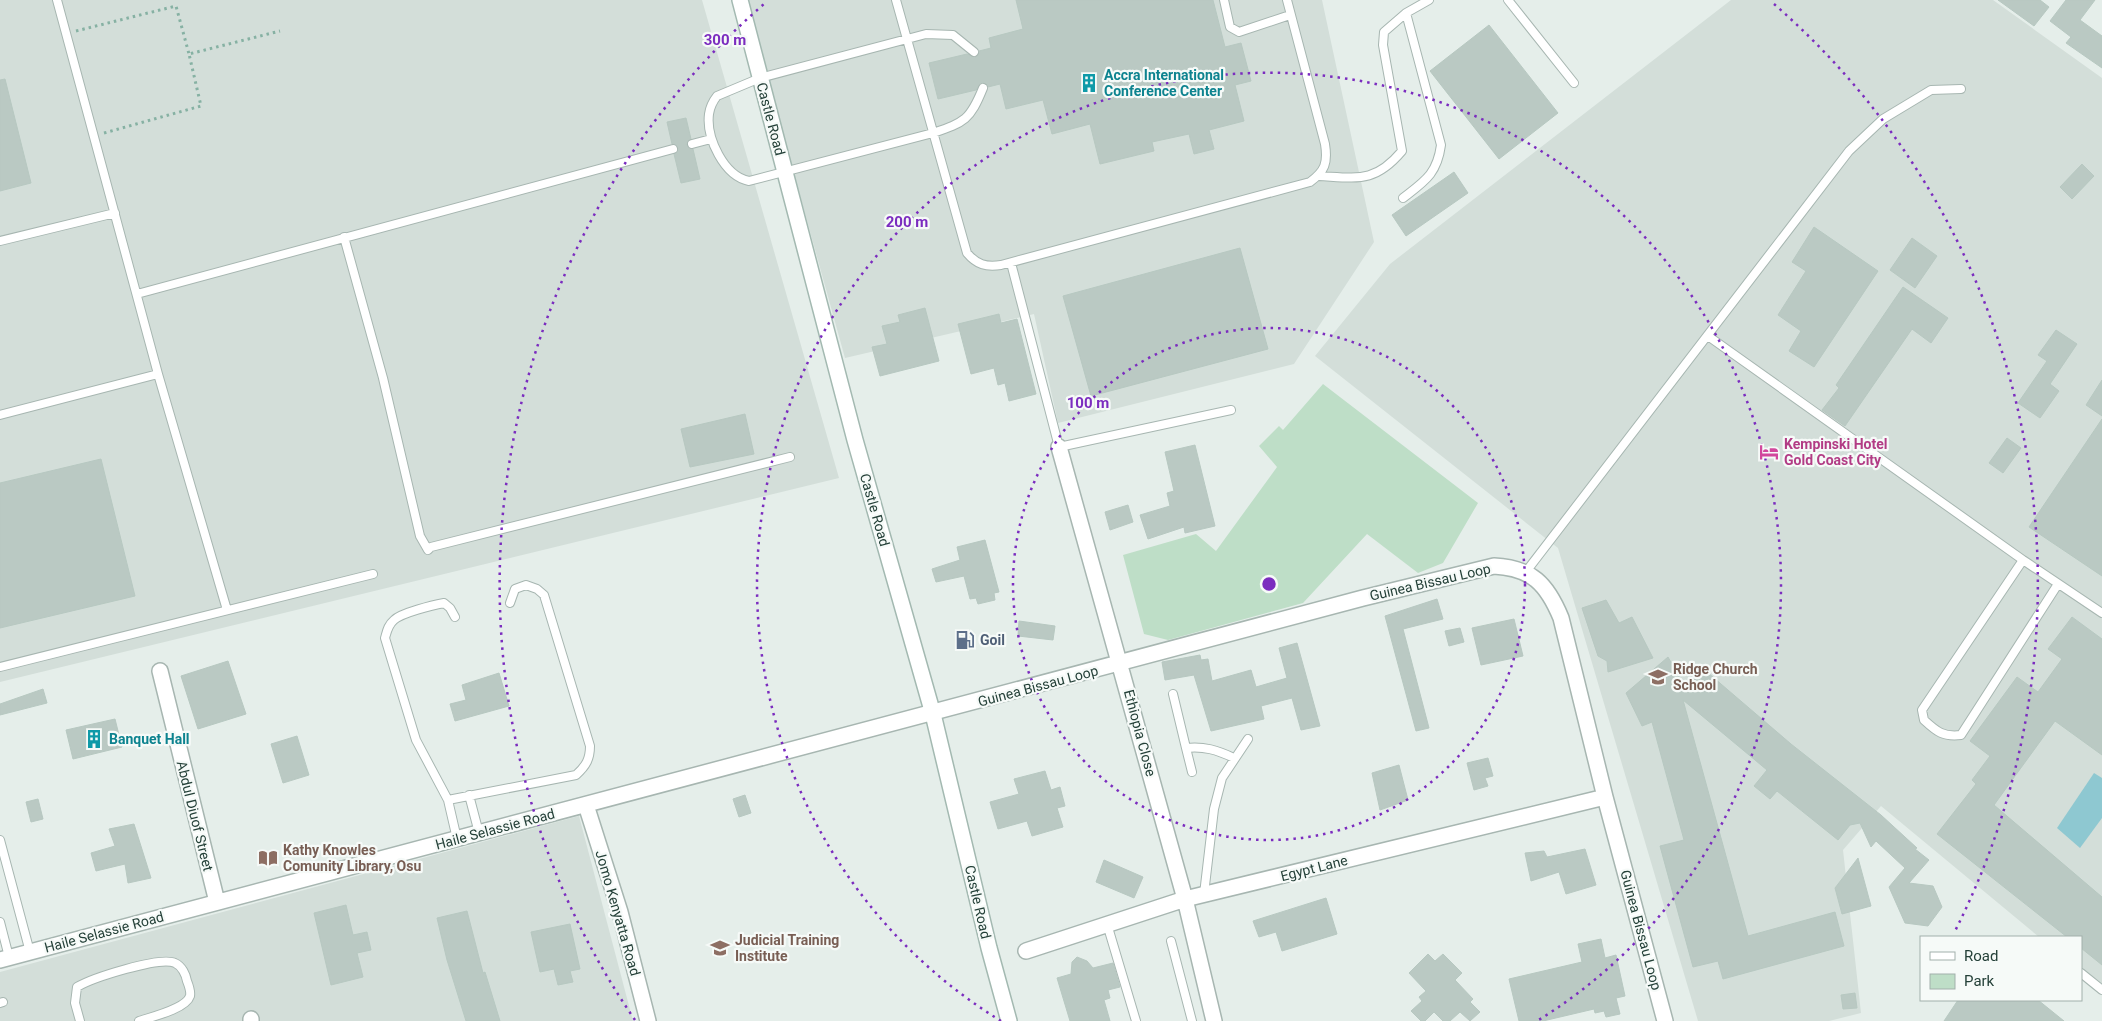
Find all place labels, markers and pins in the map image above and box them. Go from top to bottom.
place label: Accra International Conference Center [1104,67,1224,99]
building icon: Accra International Conference Center [1078,72,1100,94]
place label: Kempinski Hotel Gold Coast City [1784,436,1887,468]
hotel icon: Kempinski Hotel Gold Coast City [1758,441,1780,463]
centre of rings [1260,575,1278,593]
fuel station icon: Goil [954,629,976,651]
place label: Goil [980,632,1005,648]
place label: Ridge Church School [1673,661,1758,693]
school or university icon: Ridge Church School [1647,666,1669,688]
building icon: Banquet Hall [83,728,105,750]
place label: Banquet Hall [109,731,190,747]
place label: Kathy Knowles Comunity Library, Osu [283,842,421,874]
library icon: Kathy Knowles Comunity Library, Osu [257,847,279,869]
place label: Judicial Training Institute [735,932,839,964]
school or university icon: Judicial Training Institute [709,937,731,959]

